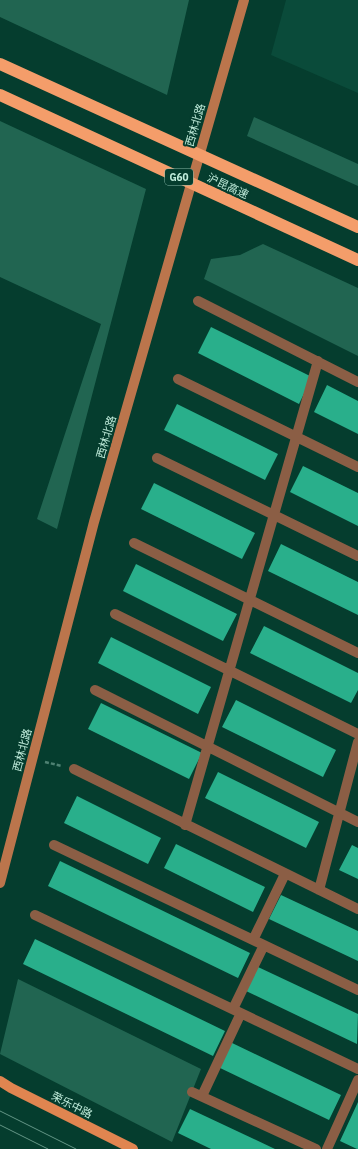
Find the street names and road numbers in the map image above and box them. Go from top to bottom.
street label: 西林北路 [182,102,208,148]
road number: G60 [165,169,193,185]
street label: 沪昆高速 [205,170,251,202]
street label: 西林北路 [93,414,119,460]
street label: 西林北路 [10,727,34,773]
street label: 荣乐中路 [49,1089,95,1121]

